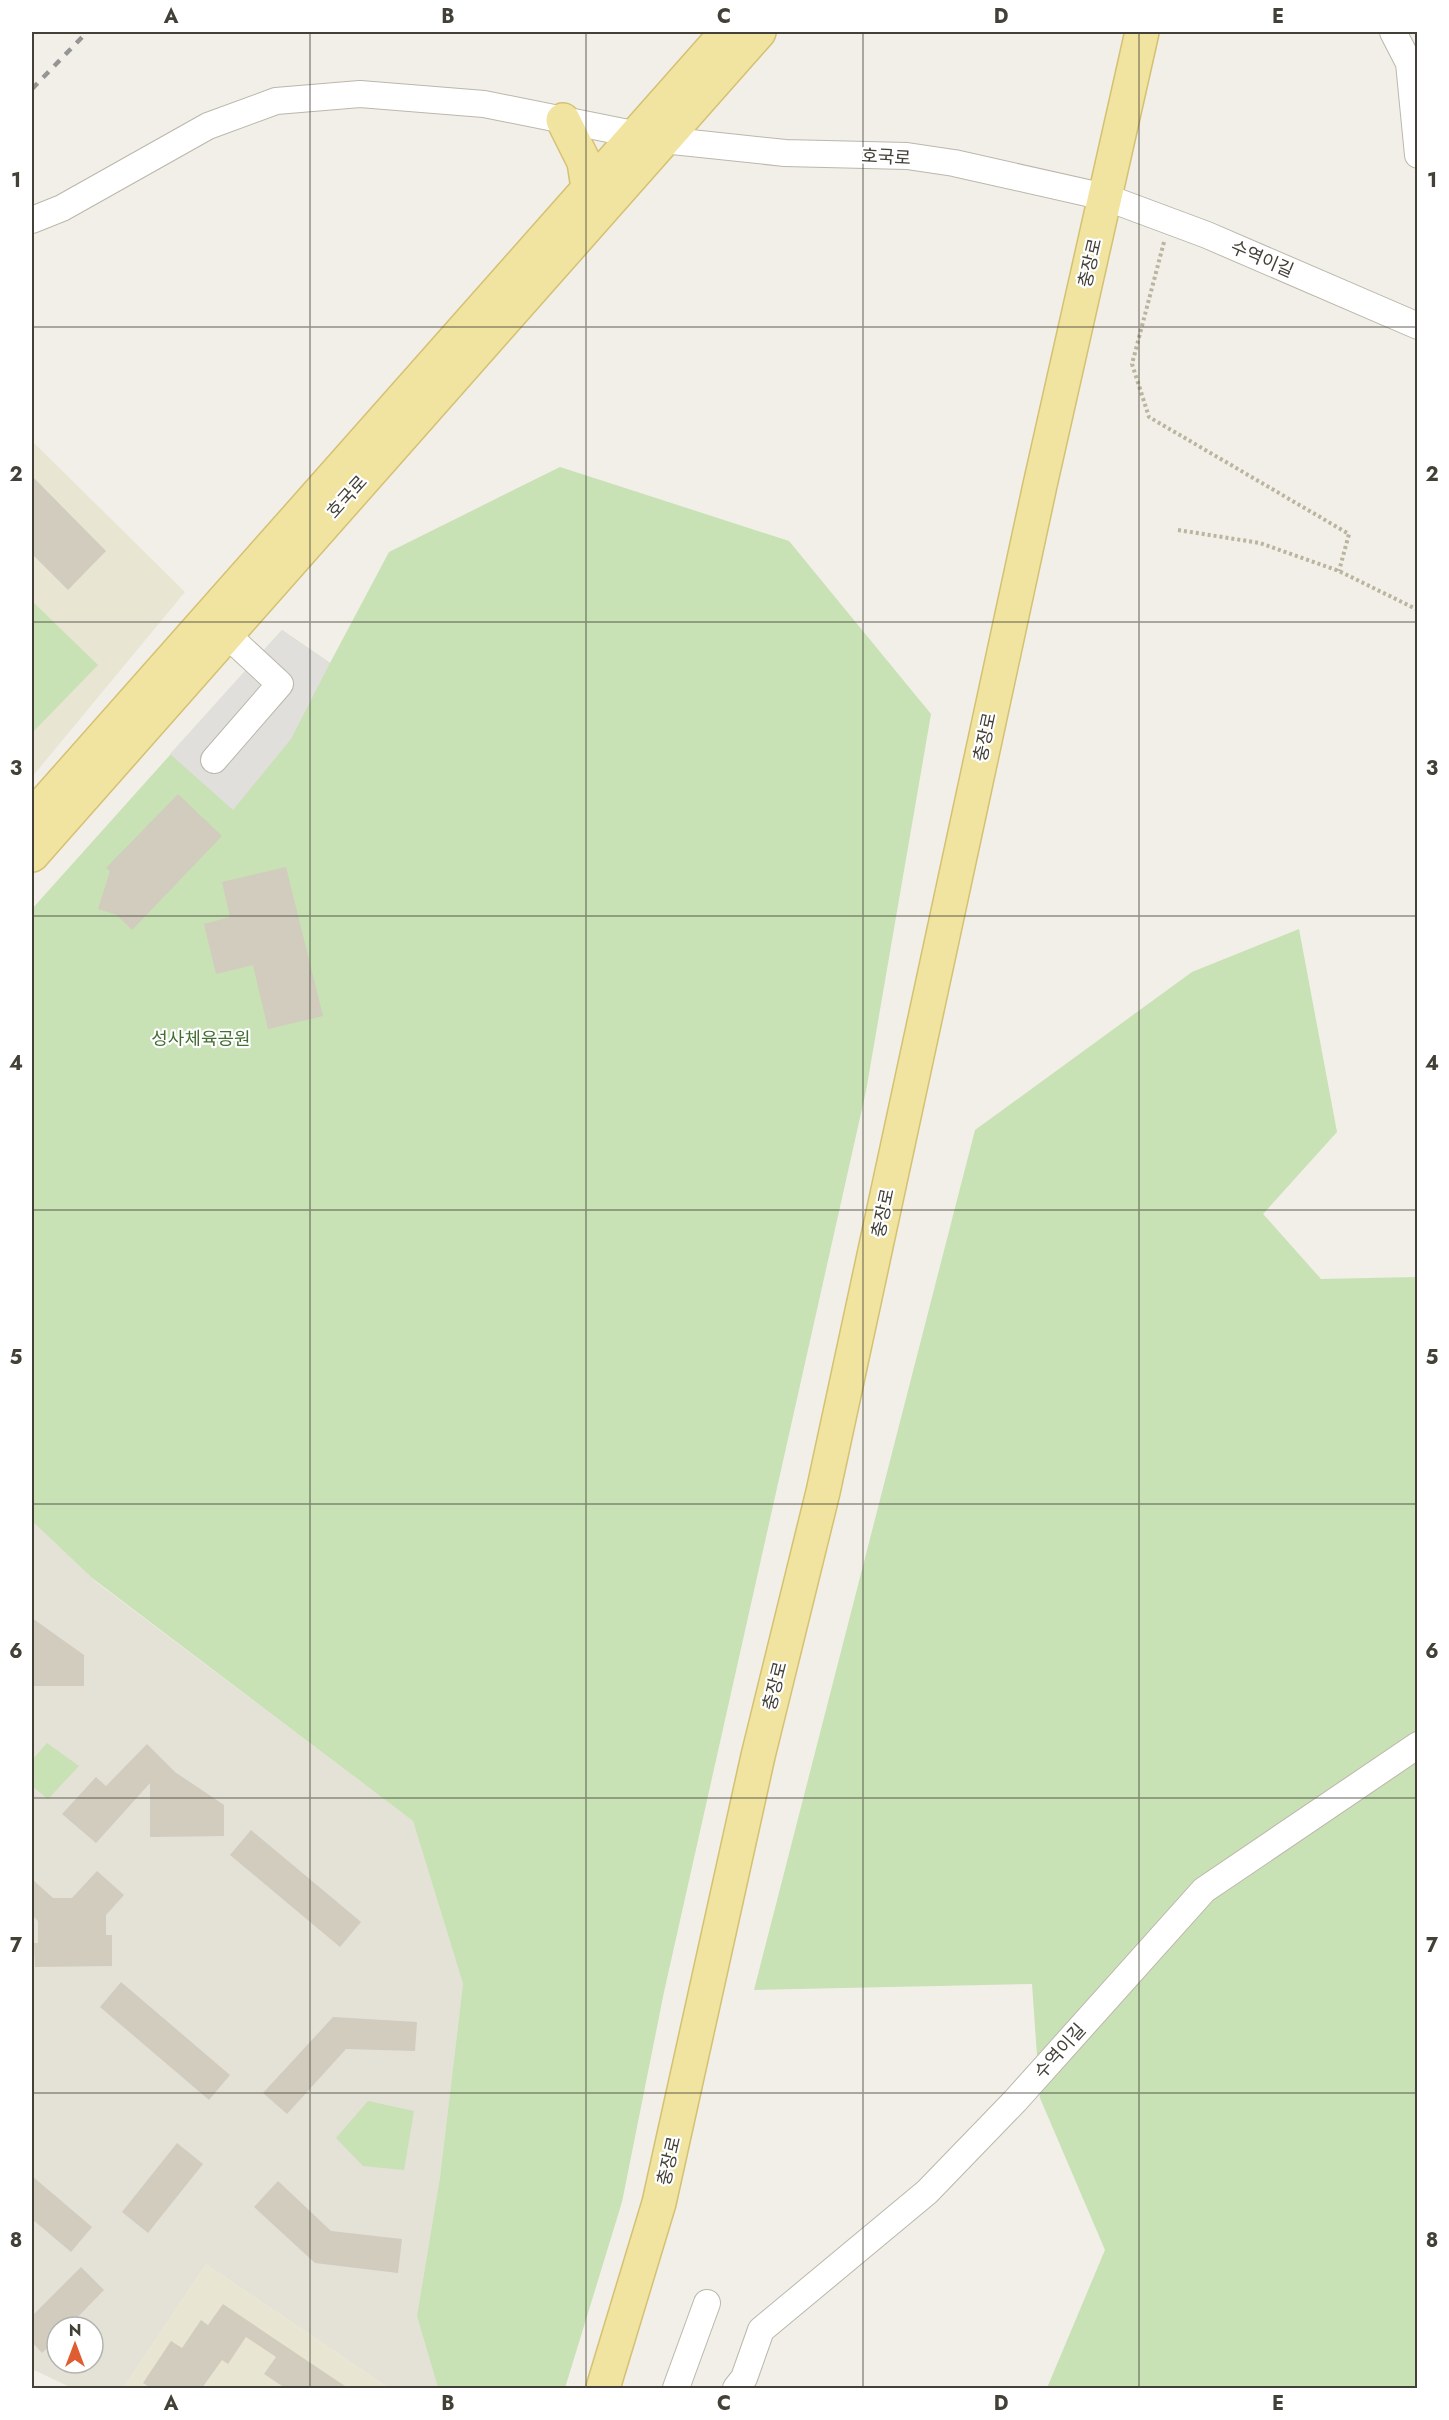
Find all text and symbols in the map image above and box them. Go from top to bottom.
text: A [163,2,179,31]
text: B [441,2,455,31]
text: C [717,2,731,31]
text: D [994,2,1008,31]
text: E [1272,2,1284,31]
street label: 호국로 [861,143,911,171]
text: 1 [11,166,21,195]
text: 1 [1427,166,1437,195]
street label: 수역이길 [1226,234,1298,284]
street label: 충장로 [1072,236,1108,290]
text: 2 [9,460,23,489]
text: 2 [1425,460,1439,489]
street label: 호국로 [321,470,373,524]
street label: 충장로 [967,710,1003,764]
text: 3 [10,754,22,783]
text: 3 [1426,754,1438,783]
park label: 성사체육공원 [151,1026,251,1052]
text: 4 [9,1049,23,1078]
text: 4 [1425,1049,1439,1078]
street label: 충장로 [865,1186,901,1240]
text: 5 [10,1343,23,1372]
text: 5 [1426,1343,1439,1372]
text: 6 [9,1637,23,1666]
text: 6 [1425,1637,1439,1666]
street label: 충장로 [756,1659,794,1713]
text: 7 [10,1931,23,1960]
text: 7 [1426,1931,1439,1960]
street label: 수역이길 [1028,2018,1092,2084]
street label: 충장로 [651,2134,687,2188]
text: 8 [10,2226,22,2255]
text: 8 [1426,2226,1438,2255]
north arrow [45,2315,105,2375]
text: N [69,2319,81,2342]
text: A [163,2389,179,2418]
text: B [441,2389,455,2418]
text: C [717,2389,731,2418]
text: D [994,2389,1008,2418]
text: E [1272,2389,1284,2418]

